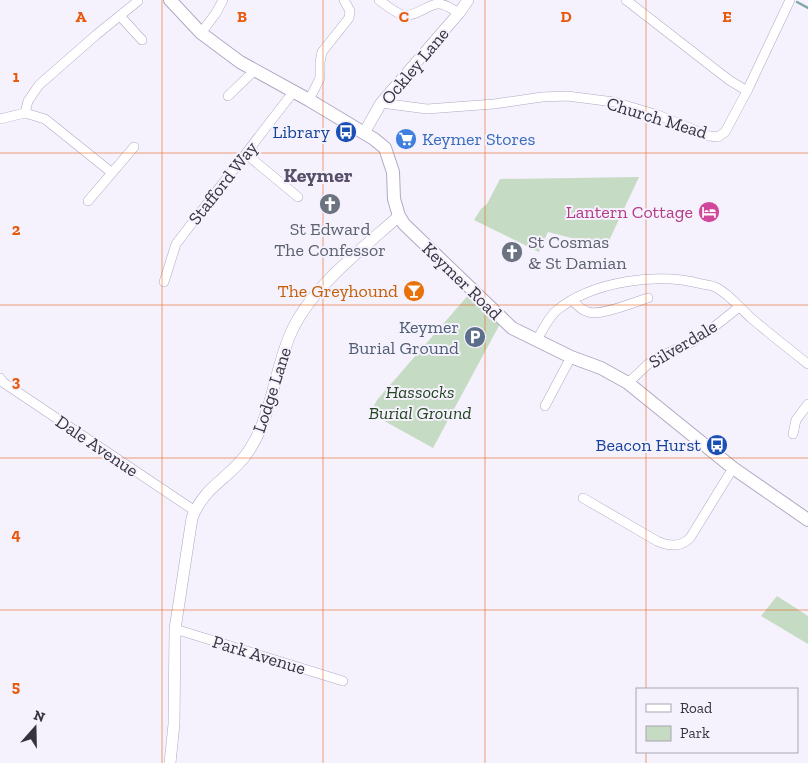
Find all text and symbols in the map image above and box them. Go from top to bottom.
text: A [76,7,87,26]
text: B [237,7,247,26]
text: C [399,7,409,26]
text: D [560,7,572,26]
text: E [722,7,732,26]
street label: Ockley Lane [376,23,454,109]
text: 1 [13,67,20,86]
street label: Church Mead [604,92,710,144]
bus stop icon: Library [334,120,358,144]
place label: Library [273,121,331,143]
supermarket icon: Keymer Stores [394,127,418,151]
place label: Keymer Stores [422,128,535,150]
street label: Stafford Way [184,136,263,229]
district label: Keymer [283,163,353,187]
church icon: St Edward The Confessor [318,192,342,216]
hotel icon: Lantern Cottage [697,200,721,224]
place label: Lantern Cottage [566,201,693,223]
place label: St Edward The Confessor [274,218,386,261]
text: 2 [12,220,21,239]
place label: St Cosmas & St Damian [528,231,627,274]
street label: Keymer Road [417,237,507,325]
church icon: St Cosmas & St Damian [500,240,524,264]
bar icon: The Greyhound [402,279,426,303]
place label: The Greyhound [278,280,398,302]
street label: Silverdale [645,315,721,373]
place label: Keymer Burial Ground [348,316,459,359]
parking icon: Keymer Burial Ground [463,325,487,349]
street label: Lodge Lane [248,344,296,436]
text: 3 [12,372,21,391]
park label: Hassocks Burial Ground [369,381,471,424]
street label: Dale Avenue [51,410,143,482]
bus stop icon: Beacon Hurst [705,433,729,457]
place label: Beacon Hurst [596,434,701,456]
text: 4 [11,525,21,544]
street label: Park Avenue [210,630,308,680]
text: 5 [12,677,20,696]
legend [636,688,798,753]
text: Road [680,699,713,717]
north arrow [10,703,60,753]
text: N [31,706,48,726]
text: Park [680,724,710,742]

